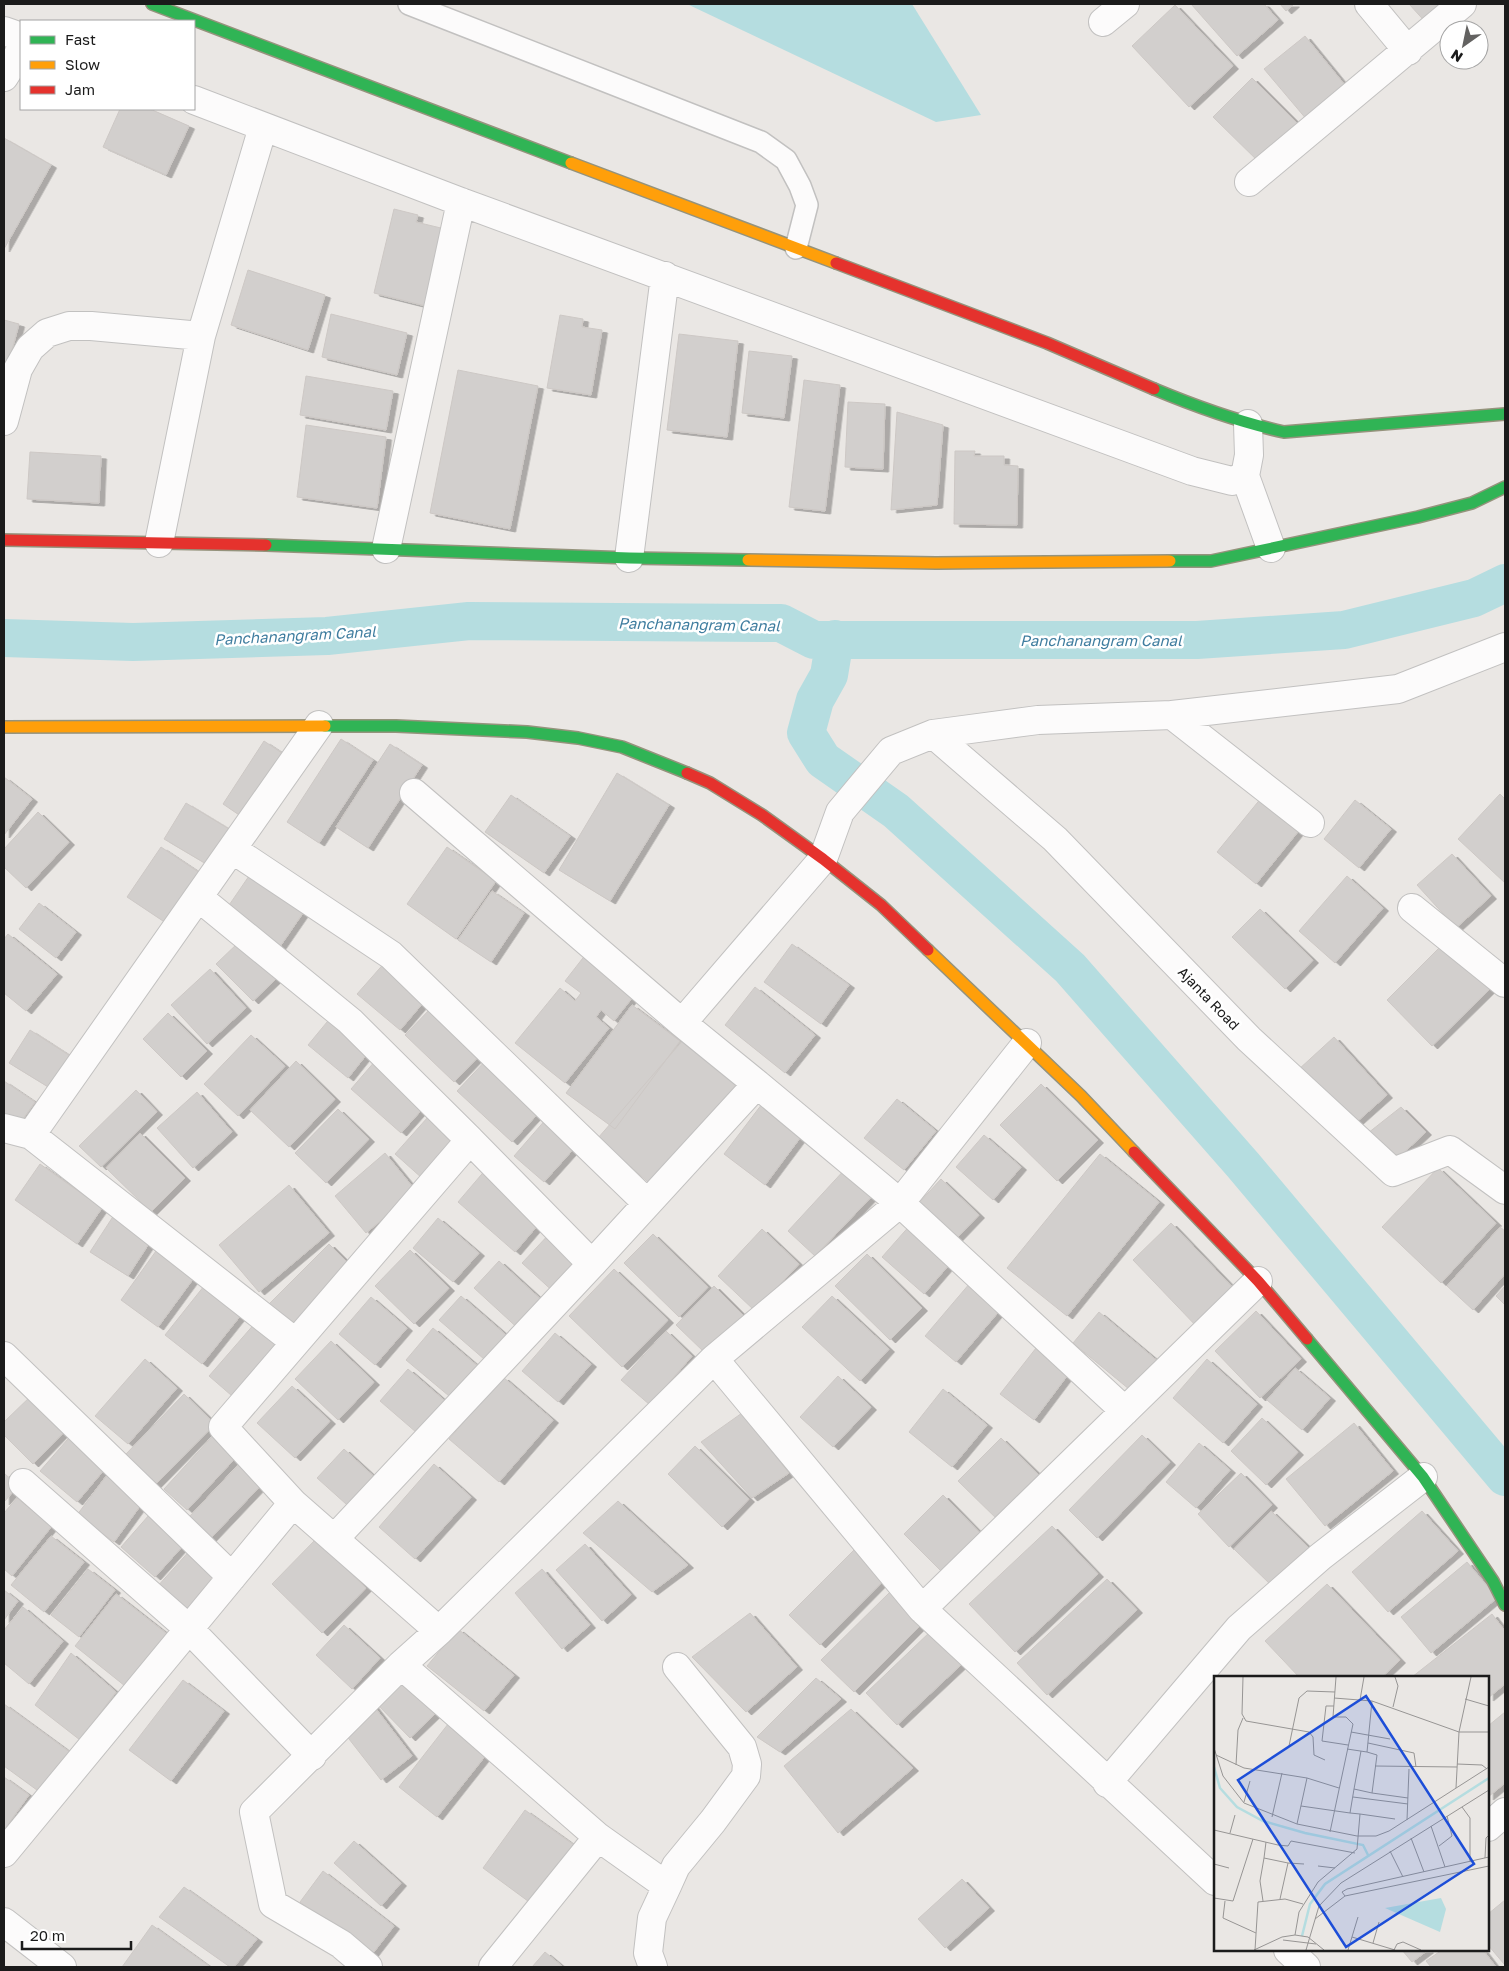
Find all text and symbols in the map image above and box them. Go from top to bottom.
legend [20,20,195,110]
north arrow [1439,20,1489,70]
text: Fast [65,30,96,48]
text: N [1448,46,1466,66]
text: Slow [65,55,100,73]
text: Jam [65,80,95,98]
water label: Panchanangram Canal [618,614,781,635]
water label: Panchanangram Canal [214,622,377,649]
water label: Panchanangram Canal [1020,631,1183,650]
street label: Ajanta Road [1175,963,1243,1033]
inset map [1214,1676,1489,1951]
scale bar [22,1918,131,1950]
text: 20 m [30,1926,65,1944]

